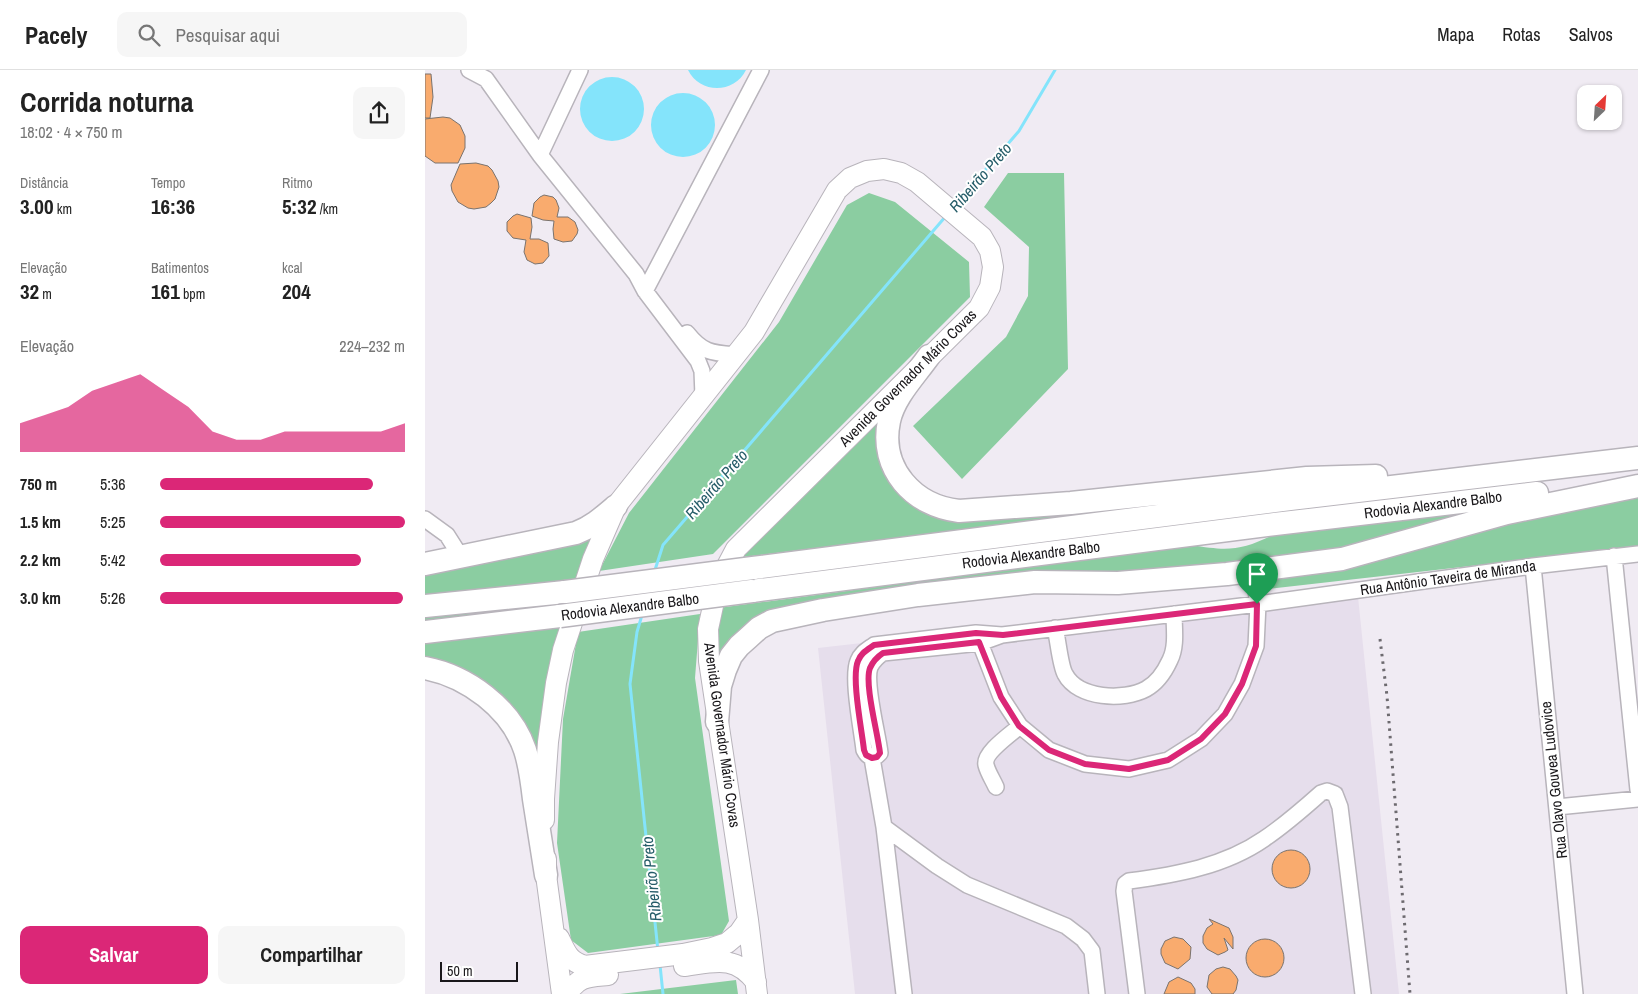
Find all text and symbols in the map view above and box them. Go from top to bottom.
search box [117,12,467,57]
text: Pacely [25,19,87,51]
icon: search [135,21,163,49]
text: Pesquisar aqui [175,22,280,48]
text: Mapa [1437,22,1474,47]
text: Rotas [1502,22,1541,47]
text: Salvos [1569,22,1613,47]
text: Corrida noturna [20,83,194,121]
north arrow [1577,85,1623,130]
map controls [1577,85,1622,130]
button: share [353,87,405,139]
text: 18:02 · 4 × 750 m [20,121,123,143]
water label: Ribeirão Preto [944,138,1016,216]
text: Distância [20,174,69,192]
text: Tempo [151,174,185,192]
text: Ritmo [282,174,313,192]
text: 3.00 [20,192,54,221]
text: 16:36 [151,192,195,221]
text: 5:32 [282,192,316,221]
text: km [54,200,72,218]
text: /km [316,200,338,218]
text: Elevação [20,259,67,277]
text: Batimentos [151,259,209,277]
text: kcal [282,259,302,277]
text: 32 [20,277,39,306]
text: 161 [151,277,180,306]
text: 204 [282,277,311,306]
text: m [39,285,52,303]
text: bpm [180,285,205,303]
street label: Avenida Governador Mário Covas [834,304,981,452]
text: Elevação [20,335,74,357]
text: 224–232 m [339,335,405,357]
water label: Ribeirão Preto [680,445,752,523]
text: 750 m [20,473,57,495]
text: 5:36 [100,473,126,495]
street label: Rodovia Alexandre Balbo [1363,486,1503,523]
text: 1.5 km [20,511,61,533]
text: 5:25 [100,511,126,533]
street label: Rodovia Alexandre Balbo [961,536,1101,573]
text: 2.2 km [20,549,61,571]
text: 5:42 [100,549,126,571]
pin [1236,553,1278,604]
street label: Rua Antônio Taveira de Miranda [1359,555,1537,600]
icon: arrive [1243,560,1271,588]
text: 3.0 km [20,587,61,609]
text: 5:26 [100,587,126,609]
street label: Rodovia Alexandre Balbo [560,588,700,625]
street label: Avenida Governador Mário Covas [699,640,746,829]
street label: Rua Olavo Gouvea Ludovice [1535,700,1572,860]
water label: Ribeirão Preto [636,835,666,923]
button: Salvar [20,926,208,984]
button: Compartilhar [218,926,405,984]
scale bar [440,959,517,982]
text: 50 m [447,962,473,980]

